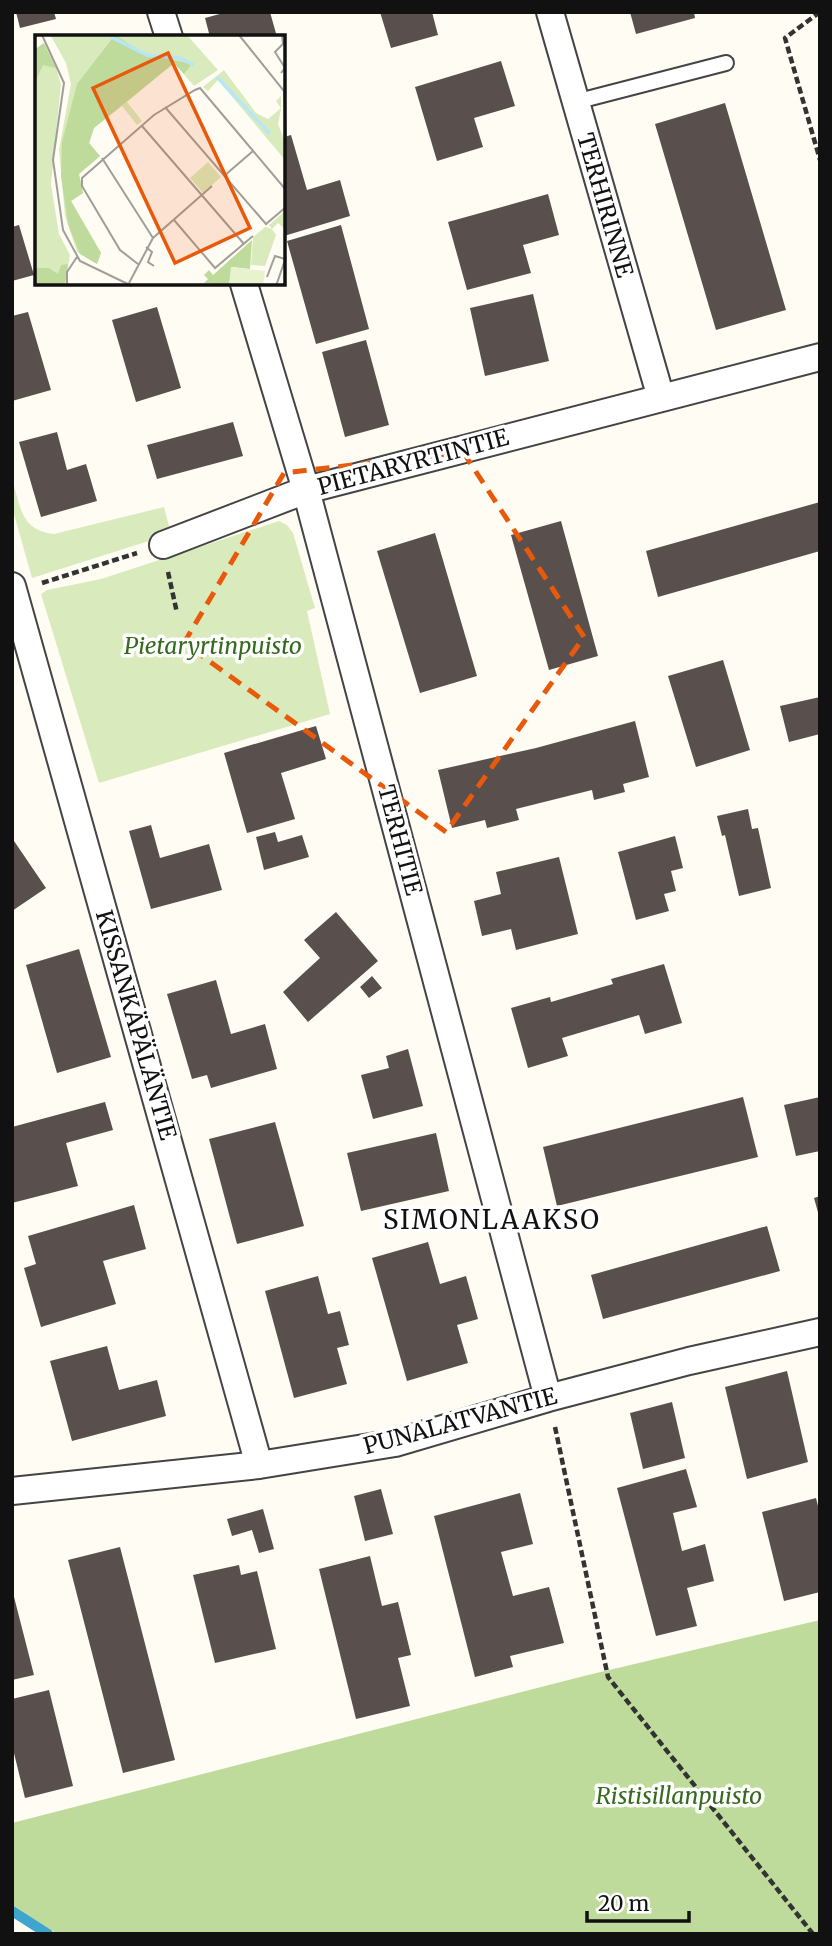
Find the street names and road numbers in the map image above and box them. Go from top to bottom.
street label: TERHIRINNE [571,129,640,281]
street label: PIETARYRTINTIE [314,422,512,501]
street label: TERHITIE [372,782,429,898]
street label: KISSANKÄPÄLÄNTIE [90,907,183,1143]
street label: PUNALATVANTIE [360,1381,560,1460]

